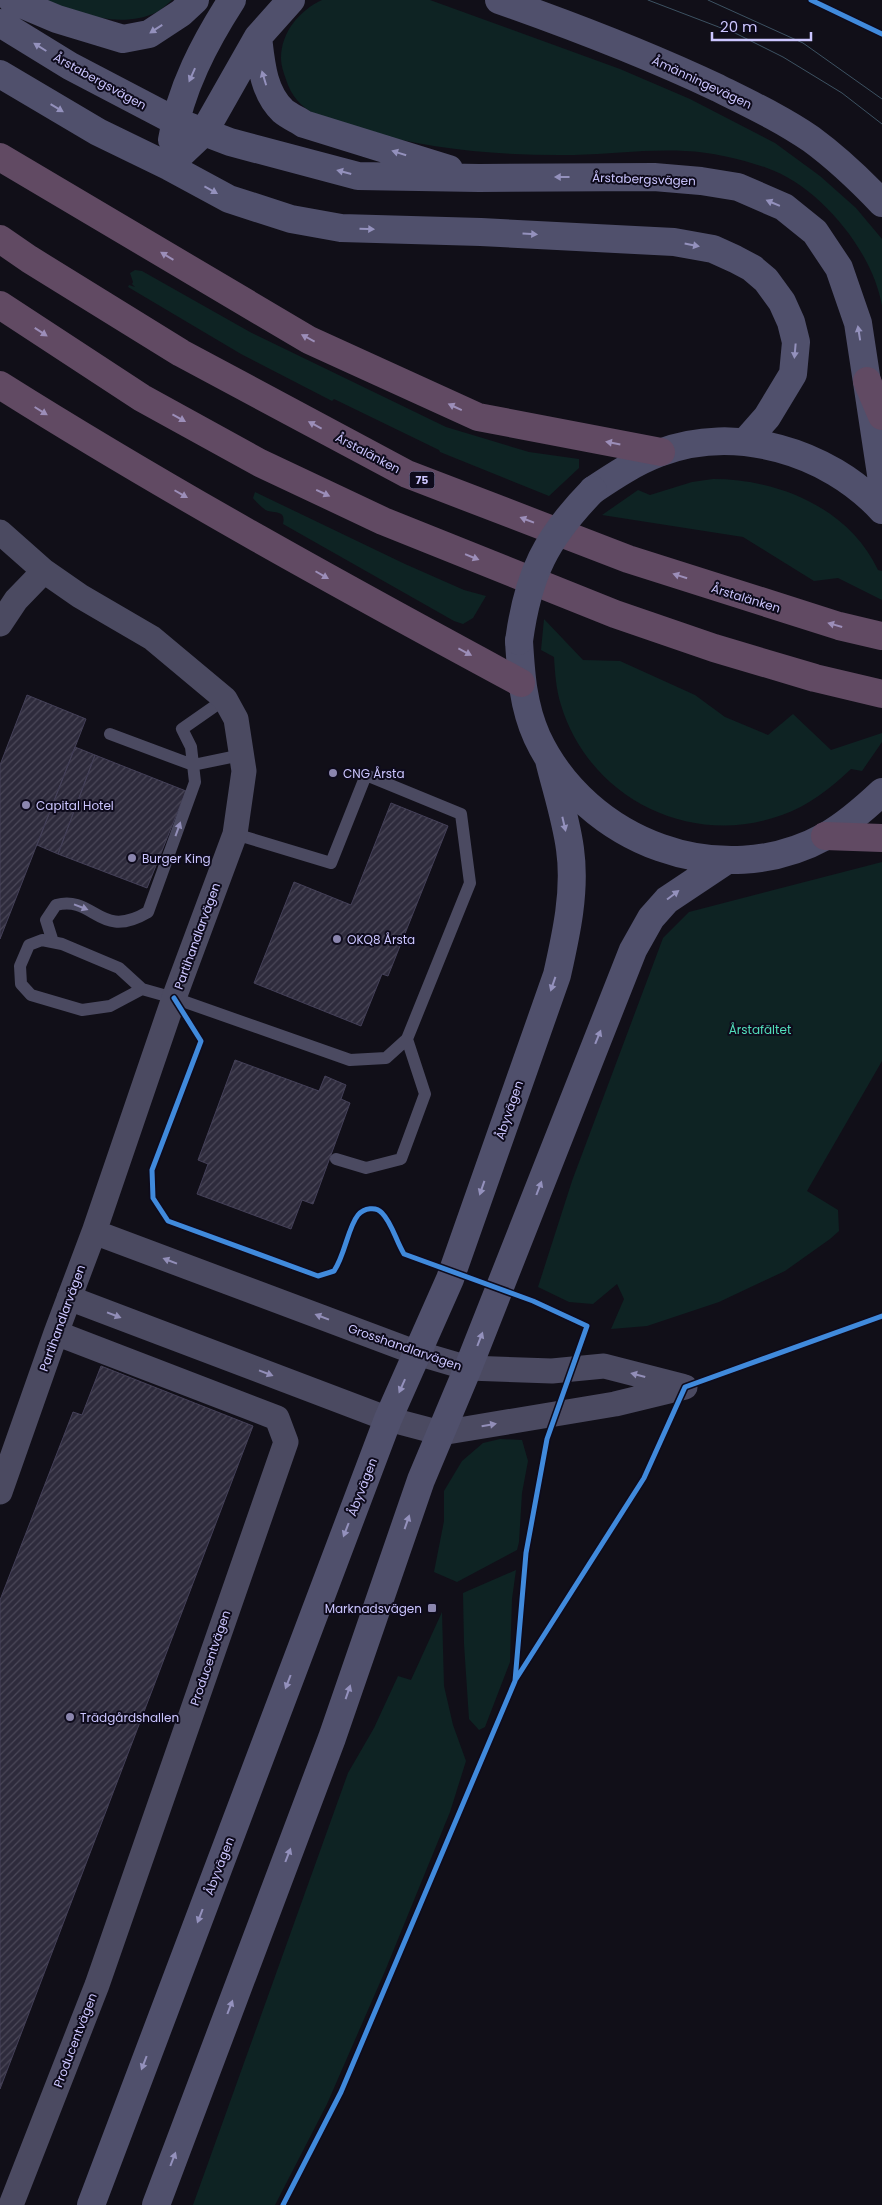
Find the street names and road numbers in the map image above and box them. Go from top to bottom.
street label: Årstabergsvägen [50,48,150,114]
street label: Åmänningevägen [649,51,755,113]
street label: Årstabergsvägen [592,169,696,189]
street label: Årstalänken [333,429,403,477]
road number: 75 [410,472,434,488]
street label: Årstalänken [709,579,783,617]
street label: Partihandlarvägen [170,880,224,992]
street label: Åbyvägen [491,1078,527,1142]
street label: Partihandlarvägen [35,1262,89,1374]
street label: Grosshandlarvägen [346,1320,464,1374]
street label: Åbyvägen [343,1455,381,1519]
street label: Producentvägen [186,1608,234,1708]
street label: Åbyvägen [200,1834,238,1898]
street label: Producentvägen [49,1990,101,2090]

